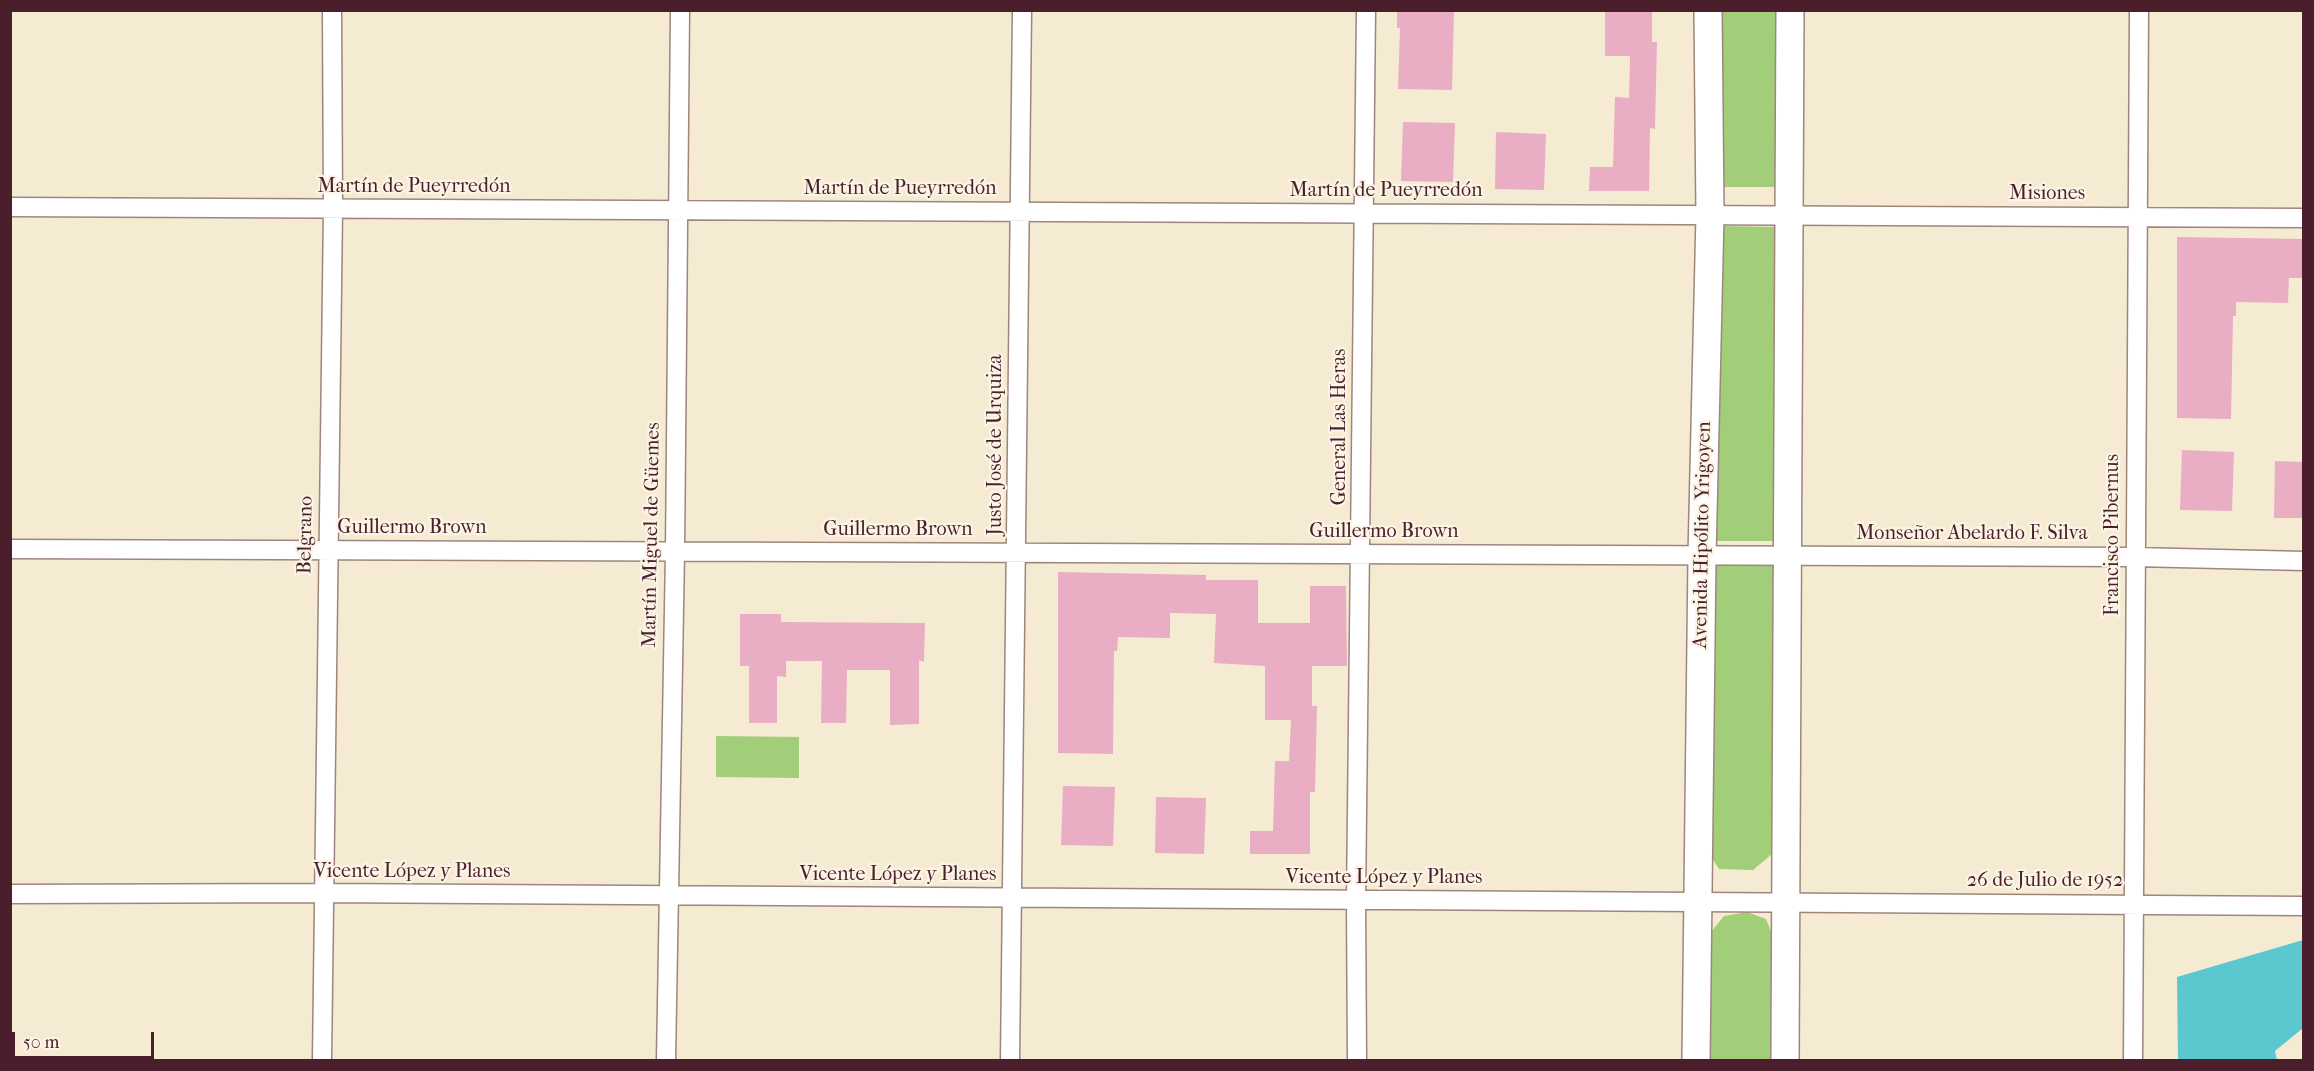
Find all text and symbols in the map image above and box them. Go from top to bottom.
street label: Martín de Pueyrredón [317,175,511,199]
street label: Martín de Pueyrredón [803,177,997,201]
street label: Martín de Pueyrredón [1289,179,1483,203]
street label: Misiones [2009,182,2085,206]
street label: General Las Heras [1328,349,1352,505]
street label: Justo José de Urquiza [984,354,1008,536]
street label: Avenida Hipólito Yrigoyen [1689,421,1717,649]
street label: Martín Miguel de Güemes [638,422,666,648]
street label: Francisco Pibernus [2101,454,2125,616]
street label: Belgrano [293,496,319,574]
street label: Guillermo Brown [337,516,487,540]
street label: Guillermo Brown [823,518,973,542]
street label: Guillermo Brown [1309,520,1459,544]
street label: Monseñor Abelardo F. Silva [1856,522,2088,546]
street label: Vicente López y Planes [314,860,510,884]
street label: Vicente López y Planes [800,863,996,887]
street label: Vicente López y Planes [1286,866,1482,890]
street label: 26 de Julio de 1952 [1967,869,2123,893]
scale bar [15,1020,158,1058]
text: 50 m [23,1032,59,1053]

